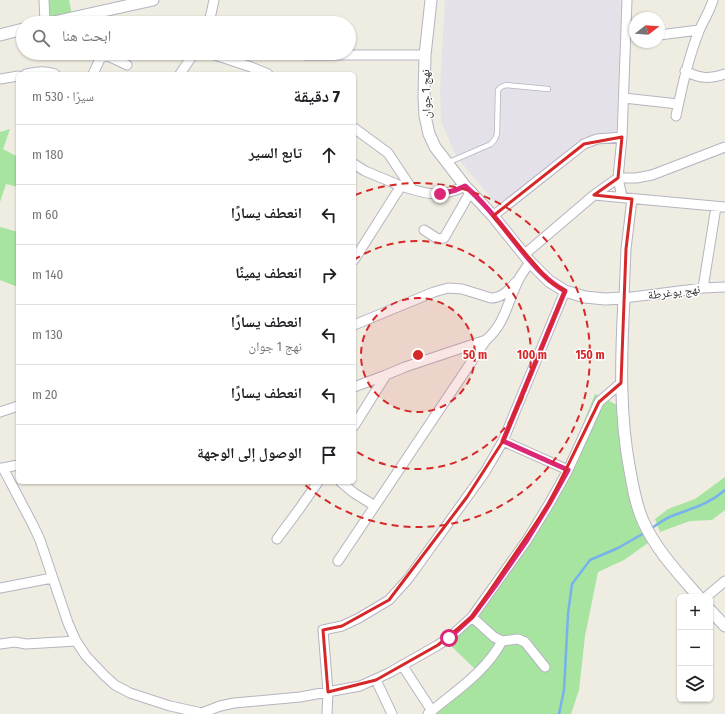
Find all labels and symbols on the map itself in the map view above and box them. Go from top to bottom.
north arrow [629,12,665,48]
street label: نهج 1 جوان [418,69,434,119]
route end [431,185,449,203]
street label: نهج يوغرطة [647,282,701,302]
centre of rings [411,348,425,362]
text: 50 m [463,348,487,362]
text: 100 m [517,348,547,362]
text: 150 m [575,348,605,362]
route start [440,629,458,647]

